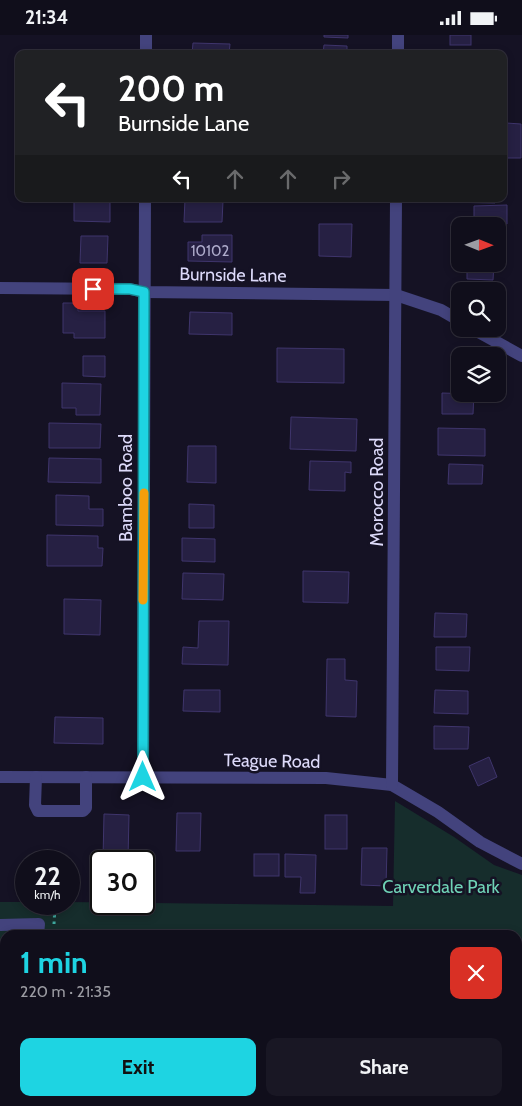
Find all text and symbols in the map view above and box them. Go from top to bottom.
text: 21:34 [25,6,68,29]
text: 200 m [118,67,224,110]
icon: left [35,70,100,135]
text: Burnside Lane [118,110,249,137]
icon: left [168,165,196,193]
icon: ahead [221,165,249,193]
icon: ahead [274,165,302,193]
icon: right [327,165,355,193]
north arrow [451,217,506,273]
map controls [451,217,506,402]
house number: 10102 [191,242,229,260]
street label: Burnside Lane [179,263,287,287]
pin [72,268,114,310]
icon: arrive [79,275,107,303]
button: search [451,282,506,337]
button: layers [451,347,506,402]
street label: Bamboo Road [115,434,137,542]
street label: Morocco Road [366,438,388,546]
street label: Teague Road [223,749,321,773]
position arrow [116,750,168,802]
speed limit sign: 30 [90,850,155,915]
text: 22 [34,861,61,891]
park label: Carverdale Park [382,876,501,898]
text: km/h [34,887,61,902]
text: 1 min [20,944,88,981]
button: close [450,947,502,999]
text: 220 m · 21:35 [20,982,111,1001]
button: Exit [20,1038,256,1096]
button: Share [266,1038,502,1096]

